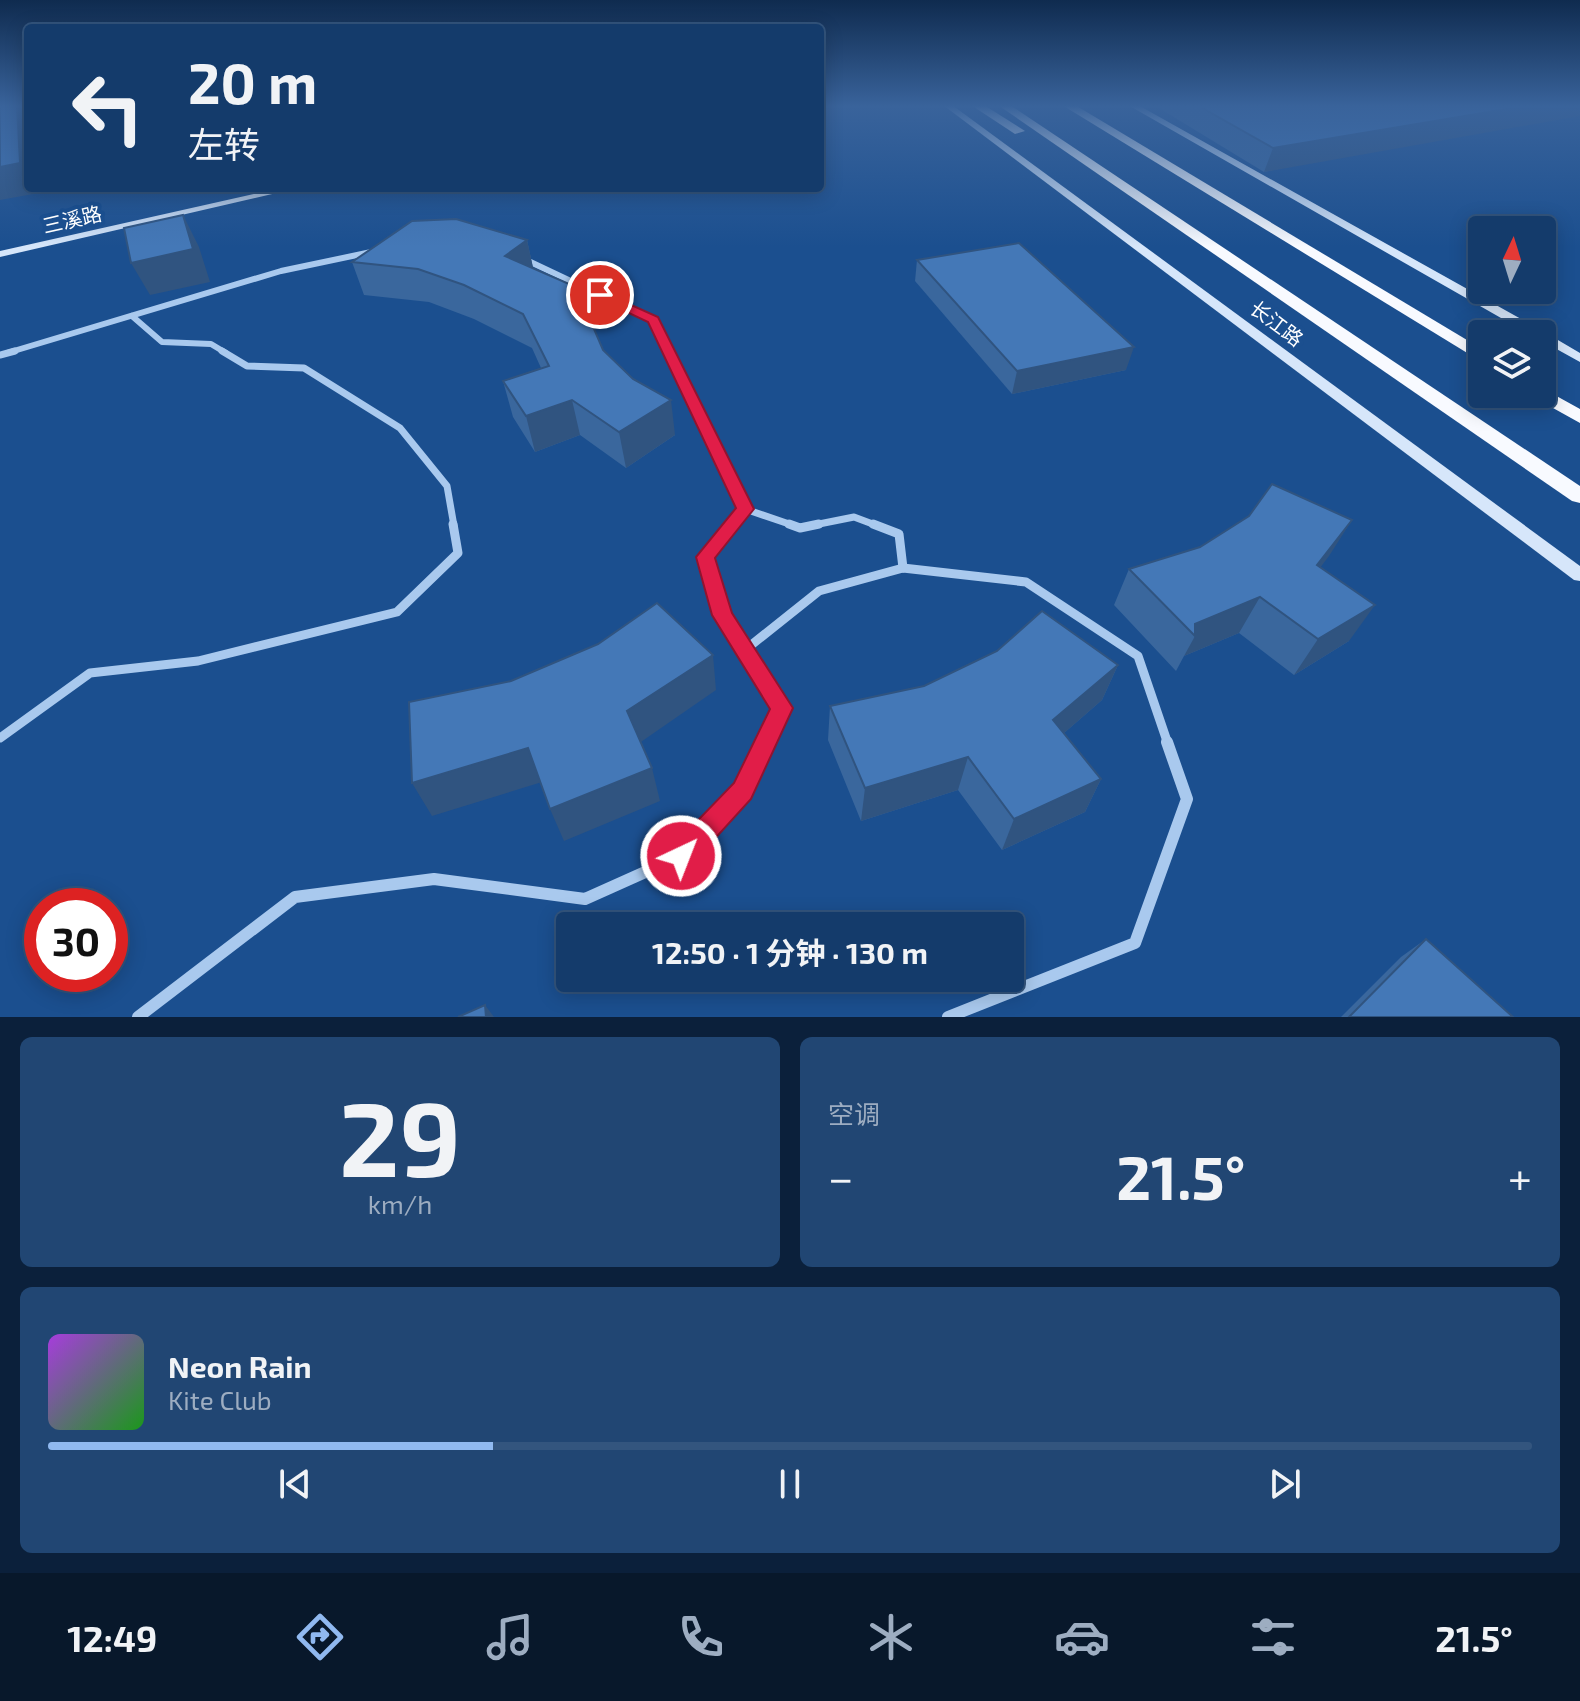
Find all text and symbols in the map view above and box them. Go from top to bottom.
text: 20 m [188,48,317,115]
icon: left [56,56,160,160]
text: 左转 [188,122,260,165]
street label: 三溪路 [40,201,104,237]
north arrow [1468,216,1556,304]
map controls [1468,216,1556,408]
pin [566,261,634,329]
icon: arrive [578,273,622,317]
street label: 长江路 [1246,295,1308,351]
button: layers [1468,320,1556,408]
position arrow [639,814,723,898]
speed limit sign: 30 [24,888,128,992]
text: 12:50 · 1 分钟 · 130 m [652,934,928,970]
text: 29 [339,1073,461,1198]
text: 空调 [828,1098,880,1129]
text: 21.5° [1116,1140,1245,1212]
text: − [828,1150,854,1203]
text: + [1508,1150,1532,1203]
text: km/h [368,1188,432,1219]
text: Neon Rain [168,1348,312,1384]
text: Kite Club [168,1384,272,1415]
icon: previous [273,1462,317,1506]
icon: pause [768,1462,812,1506]
icon: next [1263,1462,1307,1506]
icon: directions [292,1609,348,1665]
icon: music [482,1609,538,1665]
icon: phone [673,1609,729,1665]
icon: climate [863,1609,919,1665]
icon: car [1054,1609,1110,1665]
icon: filters [1245,1609,1301,1665]
text: 12:49 [67,1616,157,1659]
text: 21.5° [1435,1616,1513,1659]

